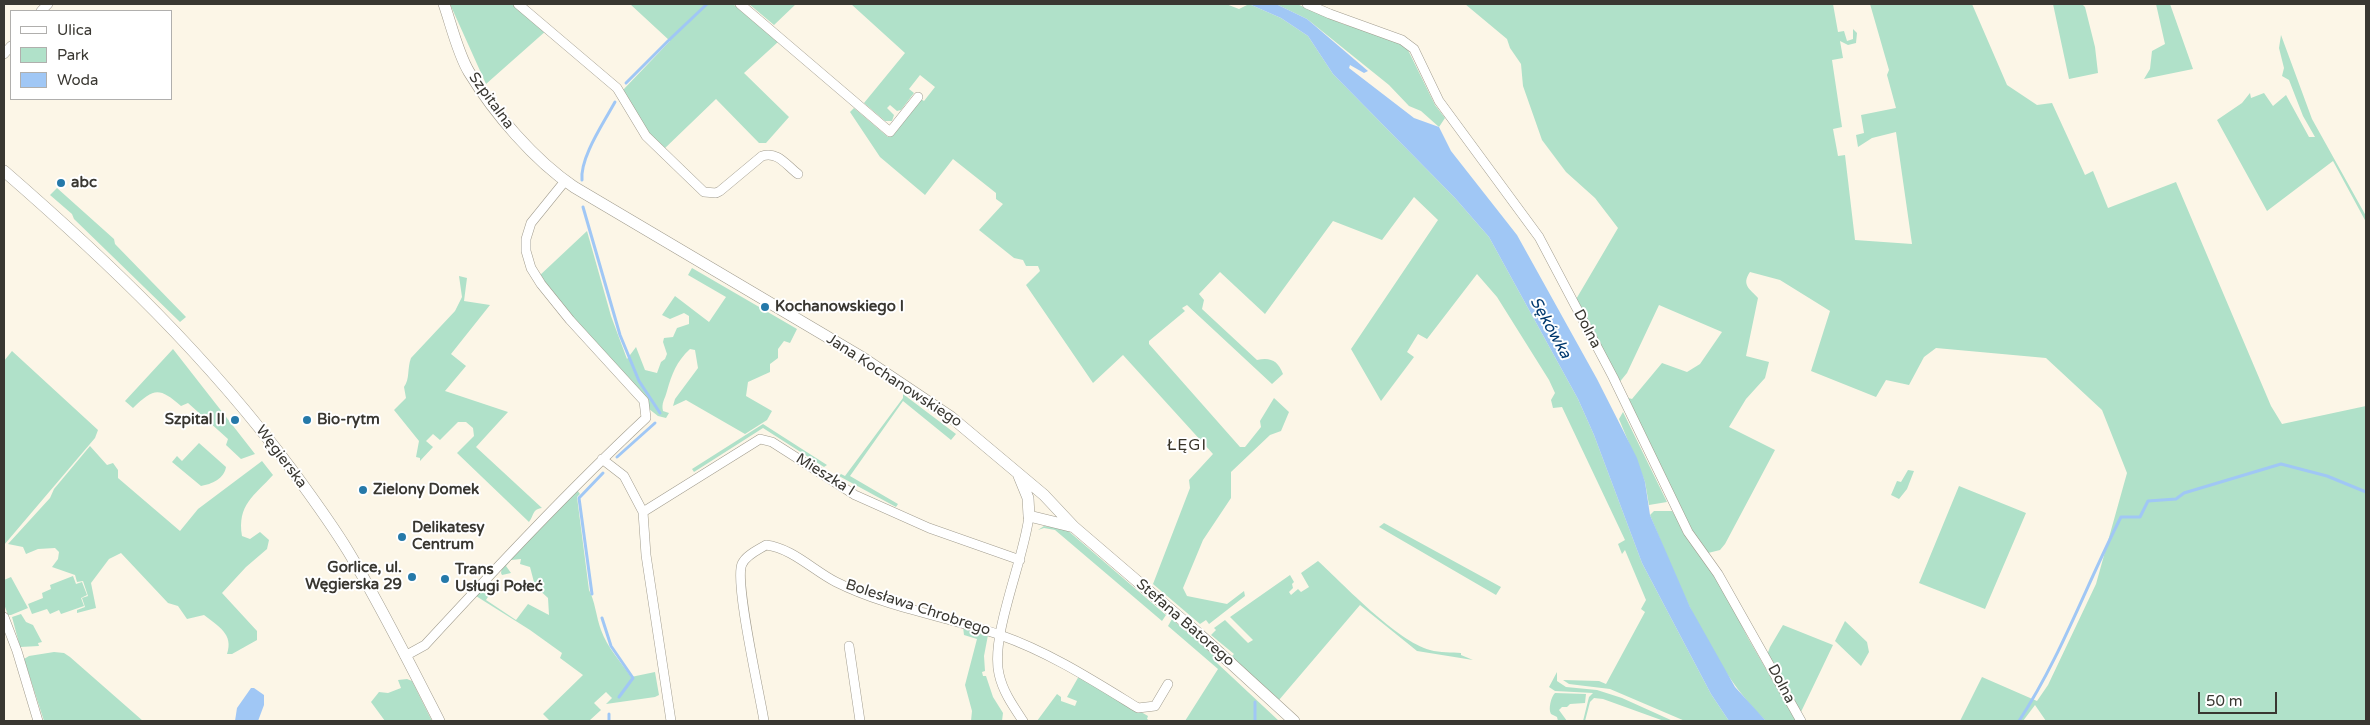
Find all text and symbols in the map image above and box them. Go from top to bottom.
legend [10,10,172,100]
text: Ulica [57,21,92,39]
text: Park [57,46,89,64]
street label: Szpitalna [465,69,517,133]
text: Woda [57,71,99,89]
place label: abc [71,174,97,192]
marker: abc [55,177,67,189]
water label: Sękówka [1525,294,1575,362]
place label: Kochanowskiego I [775,298,904,316]
marker: Kochanowskiego I [759,301,771,313]
street label: Dolna [1569,306,1605,352]
street label: Jana Kochanowskiego [823,330,965,432]
place label: Szpital II [165,411,225,429]
place label: Bio-rytm [317,411,380,429]
marker: Szpital II [229,414,241,426]
marker: Bio-rytm [301,414,313,426]
street label: Węgierska [252,422,310,492]
district label: ŁĘGI [1166,436,1208,456]
street label: Mieszka I [792,450,858,500]
place label: Zielony Domek [373,481,479,499]
marker: Zielony Domek [357,484,369,496]
place label: Delikatesy Centrum [412,519,485,554]
marker: Delikatesy Centrum [396,531,408,543]
place label: Gorlice, ul. Węgierska 29 [305,559,402,594]
place label: Trans Usługi Połeć [455,561,543,596]
marker: Gorlice, ul. Węgierska 29 [406,571,418,583]
marker: Trans Usługi Połeć [439,573,451,585]
street label: Stefana Batorego [1132,575,1238,671]
street label: Bolesława Chrobrego [843,576,993,640]
street label: Dolna [1763,661,1799,707]
scale bar [2200,682,2279,714]
text: 50 m [2206,692,2243,710]

